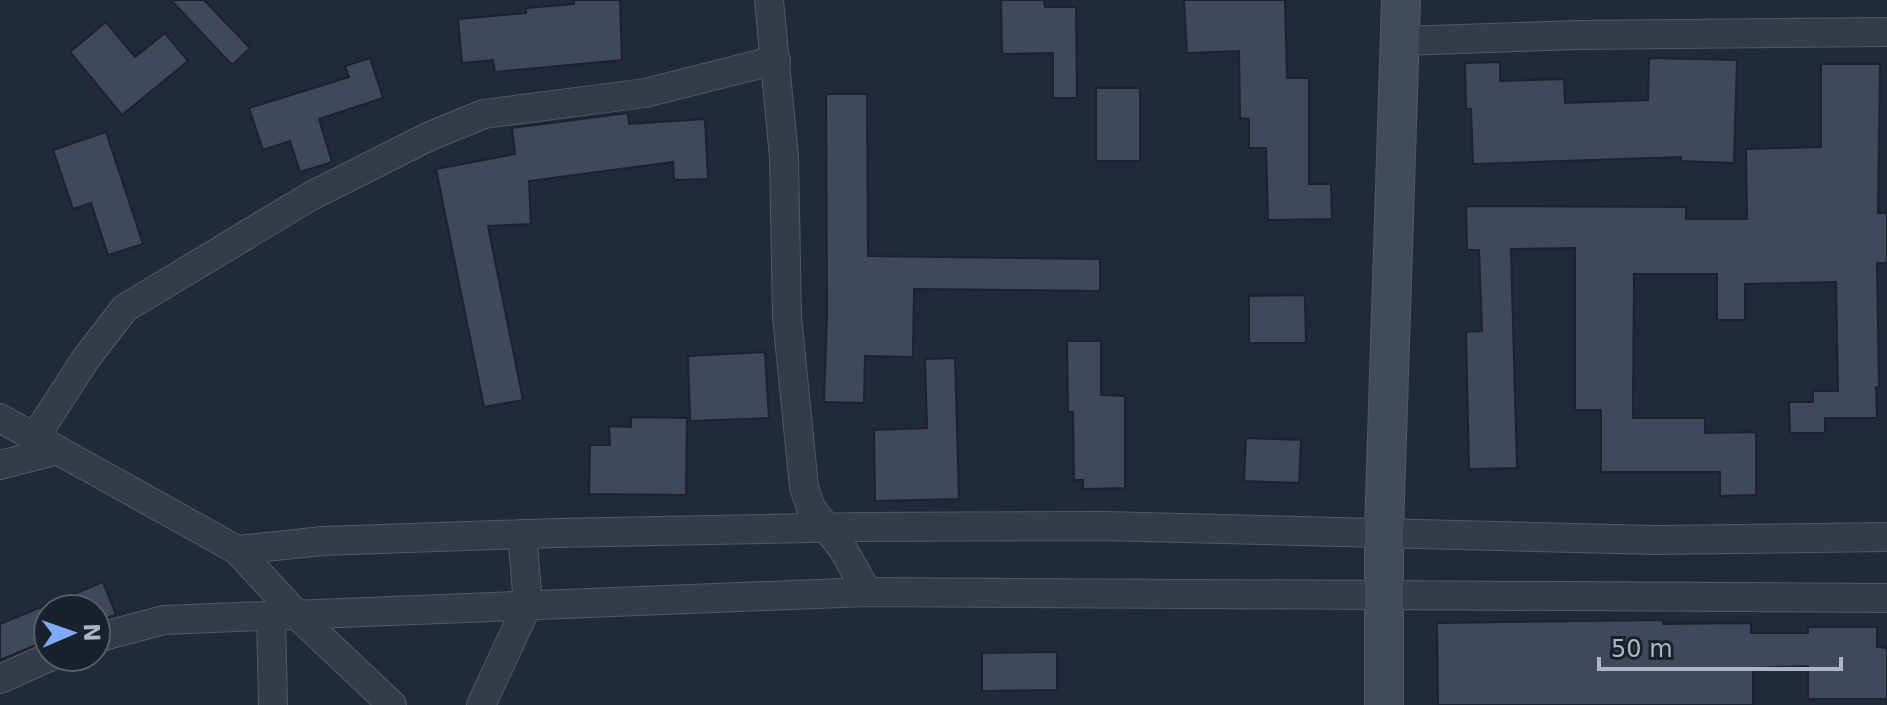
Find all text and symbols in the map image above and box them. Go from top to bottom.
north arrow [32,593,112,673]
scale bar [1599,621,1841,671]
text: N [79,623,104,642]
text: 50 m [1611,635,1673,663]

